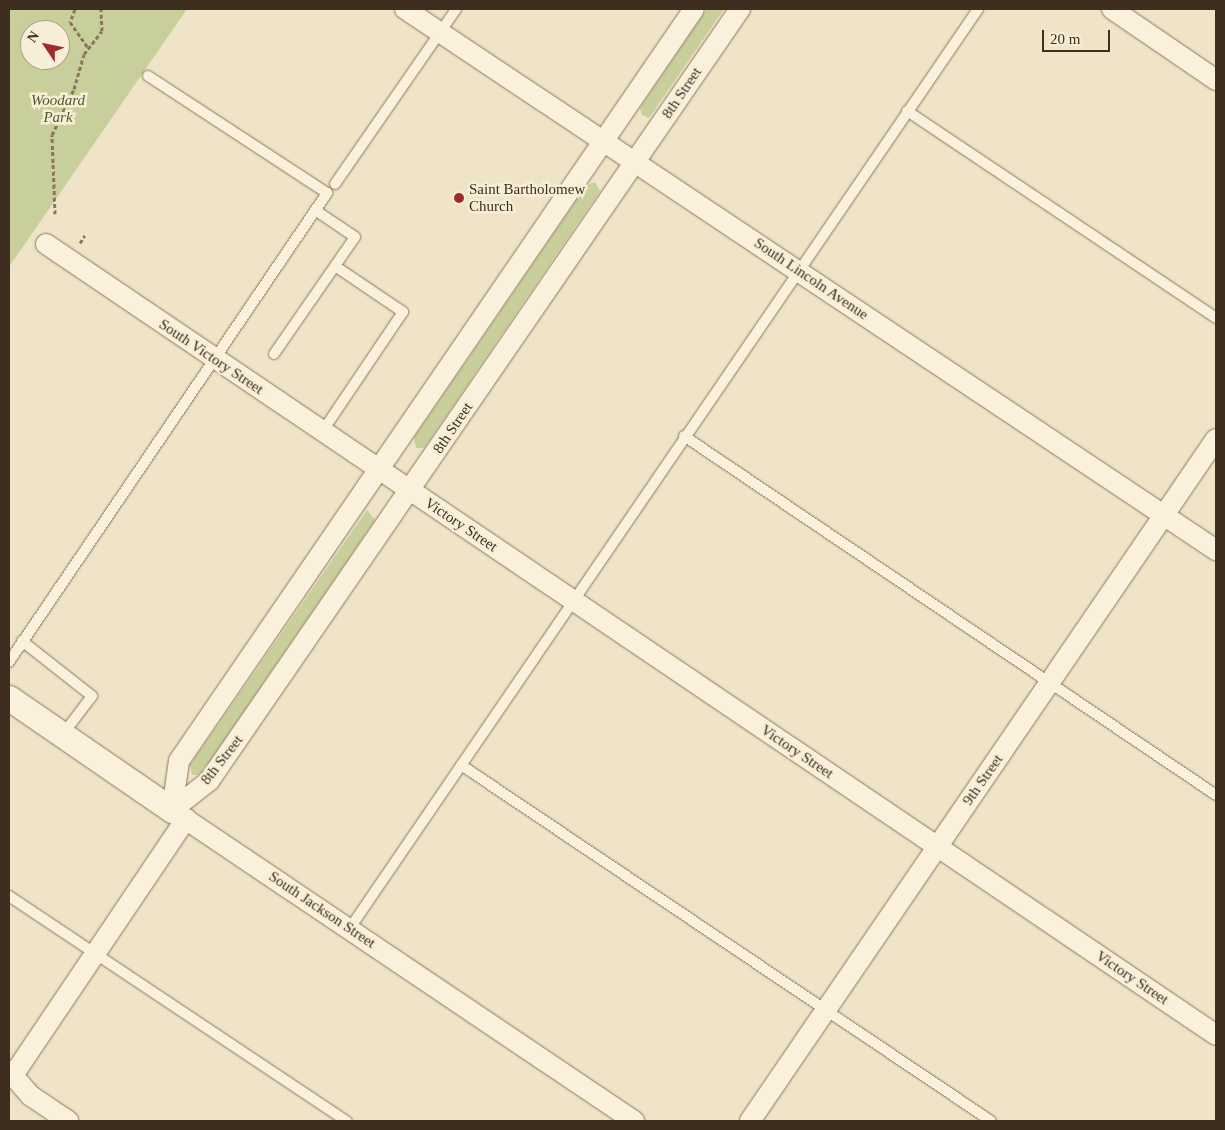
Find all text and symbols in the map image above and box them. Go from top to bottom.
north arrow [20,20,70,70]
scale bar [1045,20,1112,52]
text: N [24,29,42,45]
text: 20 m [1050,31,1080,47]
street label: 8th Street [658,64,706,122]
park label: Woodard Park [31,91,85,126]
place label: Saint Bartholomew Church [469,180,585,215]
marker: Saint Bartholomew Church [453,192,465,204]
street label: South Lincoln Avenue [750,234,872,324]
street label: South Victory Street [155,315,267,399]
street label: 8th Street [429,399,477,457]
street label: Victory Street [421,494,501,556]
street label: Victory Street [757,721,837,783]
street label: 8th Street [197,732,247,788]
street label: 9th Street [959,751,1007,809]
street label: South Jackson Street [265,868,379,952]
street label: Victory Street [1092,947,1172,1009]

